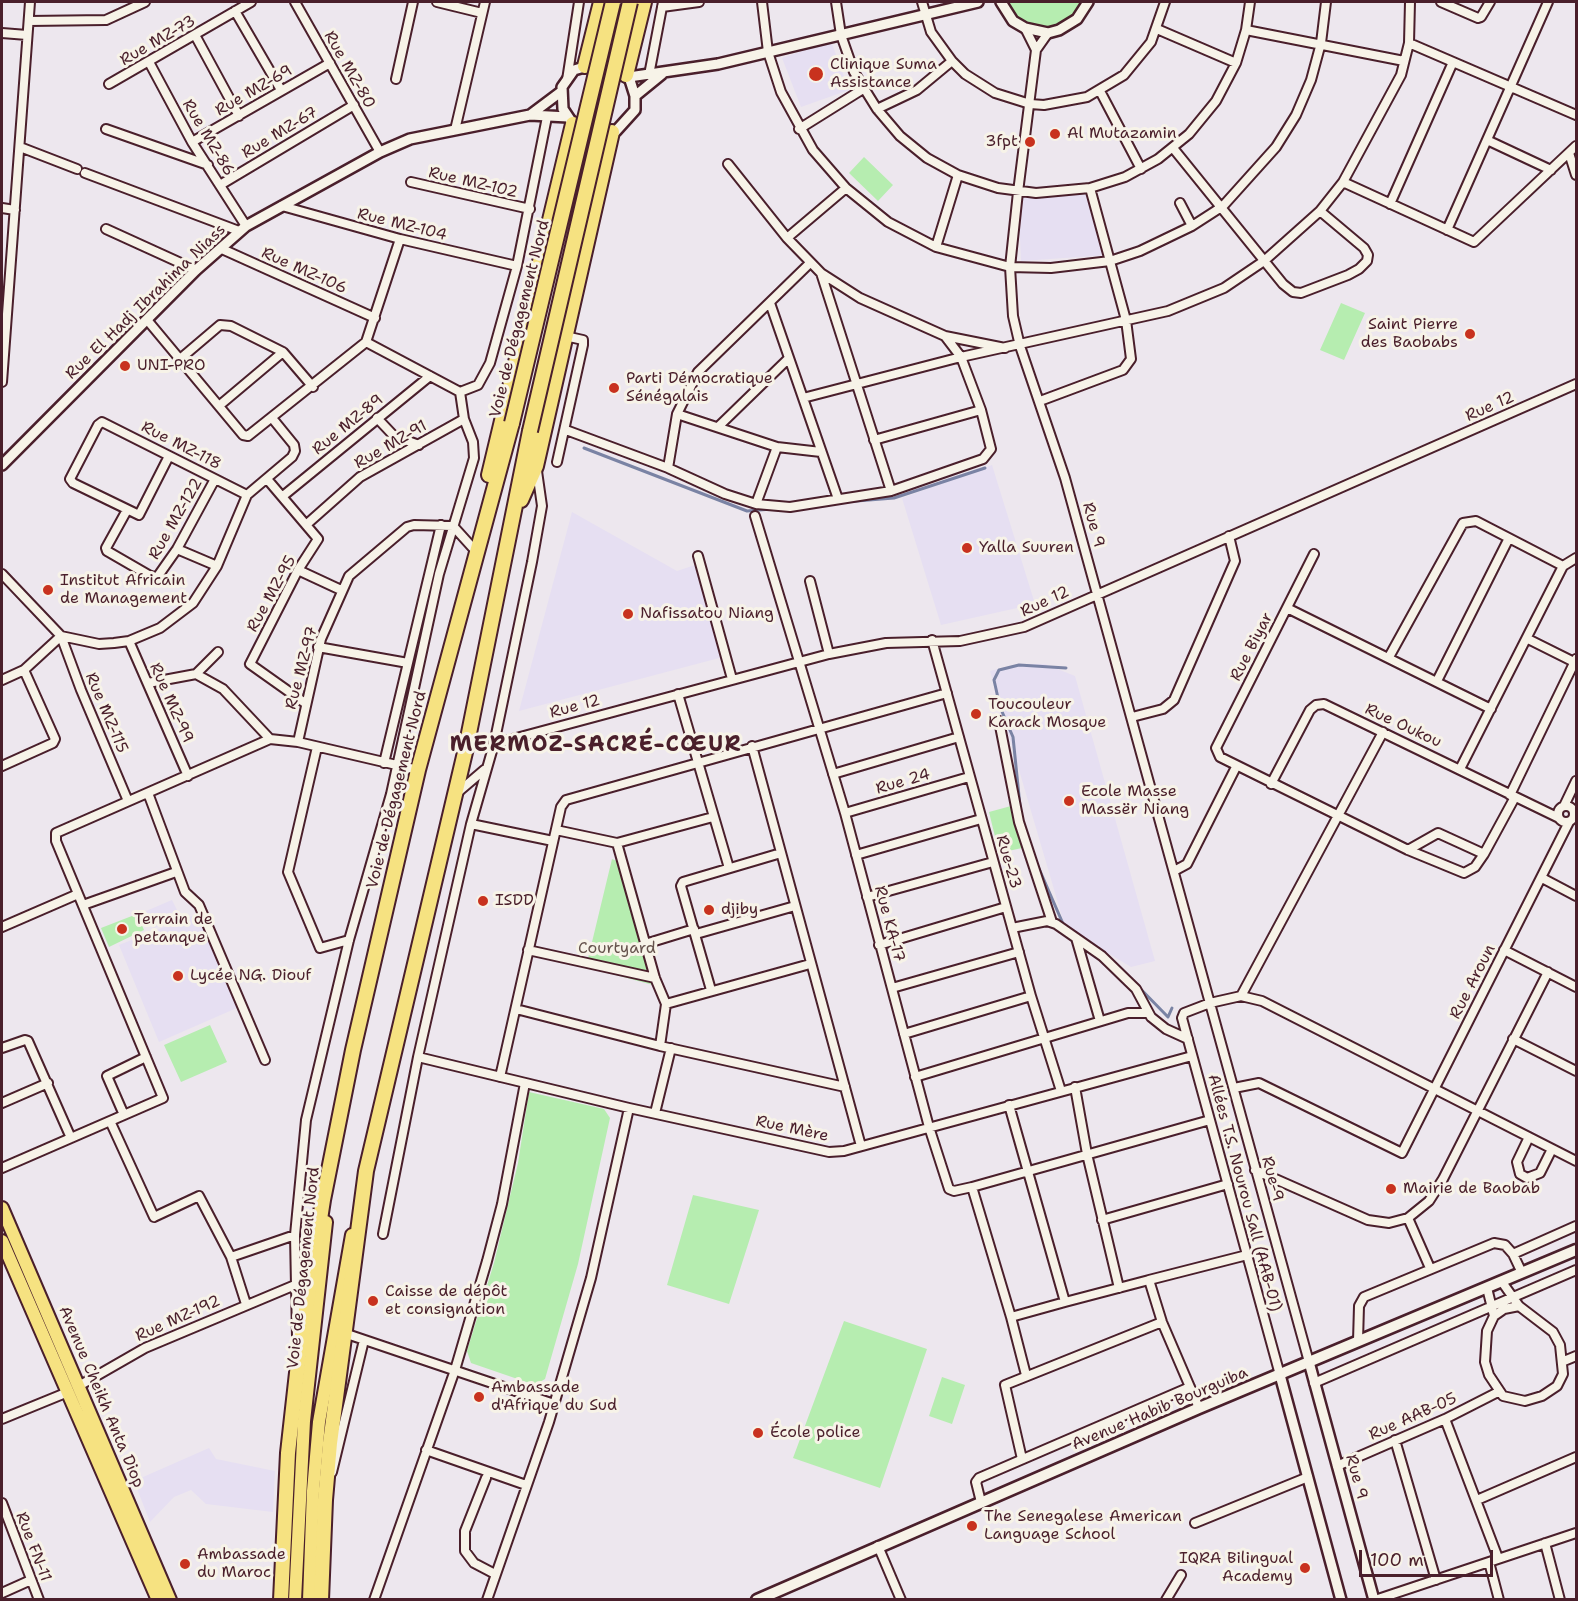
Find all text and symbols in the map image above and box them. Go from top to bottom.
street label: Rue MZ-73 [117,12,199,70]
street label: Rue MZ-80 [319,28,379,112]
place label: Clinique Suma Assistance [830,55,937,93]
street label: Rue MZ-69 [212,61,296,121]
marker: Clinique Suma Assistance [807,65,825,83]
street label: Rue MZ-86 [178,96,238,180]
street label: Rue MZ-67 [239,103,321,163]
place label: Al Mutazamin [1067,124,1177,144]
marker: Al Mutazamin [1048,127,1062,141]
place label: 3fpt [985,132,1018,152]
marker: 3fpt [1023,135,1037,149]
street label: Rue MZ-102 [427,163,519,203]
street label: Rue MZ-104 [355,205,449,245]
street label: Voie de Dégagement Nord [486,218,554,420]
street label: Rue El Hadj Ibrahima Niass [62,220,230,384]
street label: Rue MZ-106 [258,244,350,298]
place label: Saint Pierre des Baobabs [1361,315,1458,353]
marker: Saint Pierre des Baobabs [1463,327,1477,341]
place label: UNI-PRO [137,356,205,376]
marker: UNI-PRO [118,359,132,373]
place label: Parti Démocratique Sénégalais [626,369,773,407]
marker: Parti Démocratique Sénégalais [607,381,621,395]
street label: Rue 12 [1463,388,1517,426]
street label: Rue MZ-89 [309,391,387,459]
street label: Rue MZ-91 [351,416,431,474]
street label: Rue MZ-118 [138,418,224,474]
street label: Rue MZ-122 [145,475,207,563]
street label: Rue 9 [1078,501,1108,549]
place label: Yalla Suuren [979,538,1074,558]
marker: Yalla Suuren [960,541,974,555]
street label: Rue MZ-95 [243,552,301,636]
place label: Institut Africain de Management [60,571,187,609]
street label: Rue 12 [1018,582,1072,622]
marker: Institut Africain de Management [41,583,55,597]
place label: Nafissatou Niang [640,604,774,624]
marker: Nafissatou Niang [621,607,635,621]
street label: Rue Biyar [1227,609,1277,685]
street label: Rue MZ-97 [282,624,322,712]
street label: Rue MZ-99 [145,660,197,746]
street label: Rue MZ-115 [80,670,132,756]
street label: Voie de Dégagement Nord [363,689,431,891]
street label: Rue 12 [548,691,602,723]
place label: Toucouleur Karack Mosque [988,695,1106,733]
street label: Rue Oukou [1362,700,1444,752]
marker: Toucouleur Karack Mosque [969,707,983,721]
district label: MERMOZ-SACRÉ-CŒUR [450,732,742,758]
street label: Rue 24 [874,765,932,799]
place label: Ecole Masse Massër Niang [1081,782,1189,820]
marker: Ecole Masse Massër Niang [1062,794,1076,808]
street label: Rue-23 [991,833,1025,891]
street label: Rue KA-17 [870,884,908,964]
place label: ISDD [495,891,534,911]
marker: ISDD [476,894,490,908]
place label: djiby [721,900,758,920]
marker: djiby [702,903,716,917]
place label: Terrain de petanque [134,910,213,948]
marker: Terrain de petanque [115,922,129,936]
park label: Courtyard [578,939,656,959]
street label: Rue Aroun [1446,942,1500,1022]
place label: Lycée NG. Diouf [190,966,311,986]
marker: Lycée NG. Diouf [171,969,185,983]
street label: Allées T.S. Nourou Sall (AAB-01) [1203,1072,1285,1314]
street label: Rue Mère [754,1112,830,1146]
street label: Rue-9 [1257,1155,1287,1203]
street label: Voie de Dégagement Nord [284,1166,324,1370]
place label: Mairie de Baobab [1403,1179,1540,1199]
marker: Mairie de Baobab [1384,1182,1398,1196]
place label: Caisse de dépôt et consignation [385,1282,508,1320]
street label: Rue MZ-192 [133,1292,223,1346]
marker: Caisse de dépôt et consignation [366,1294,380,1308]
street label: Avenue Cheikh Anta Diop [54,1303,148,1491]
street label: Avenue Habib Bourguiba [1069,1363,1251,1455]
place label: Ambassade d'Afrique du Sud [491,1378,617,1416]
street label: Rue AAB-05 [1366,1389,1460,1445]
marker: Ambassade d'Afrique du Sud [472,1390,486,1404]
place label: École police [770,1423,861,1443]
marker: École police [751,1426,765,1440]
street label: Rue 9 [1341,1453,1371,1501]
place label: The Senegalese American Language School [984,1507,1182,1545]
street label: Rue FN-11 [11,1509,55,1585]
marker: The Senegalese American Language School [965,1519,979,1533]
scale bar [1362,1538,1496,1576]
place label: Ambassade du Maroc [197,1545,286,1583]
text: 100 m [1370,1548,1424,1572]
place label: IQRA Bilingual Academy [1179,1549,1293,1587]
marker: Ambassade du Maroc [178,1557,192,1571]
marker: IQRA Bilingual Academy [1298,1561,1312,1575]

